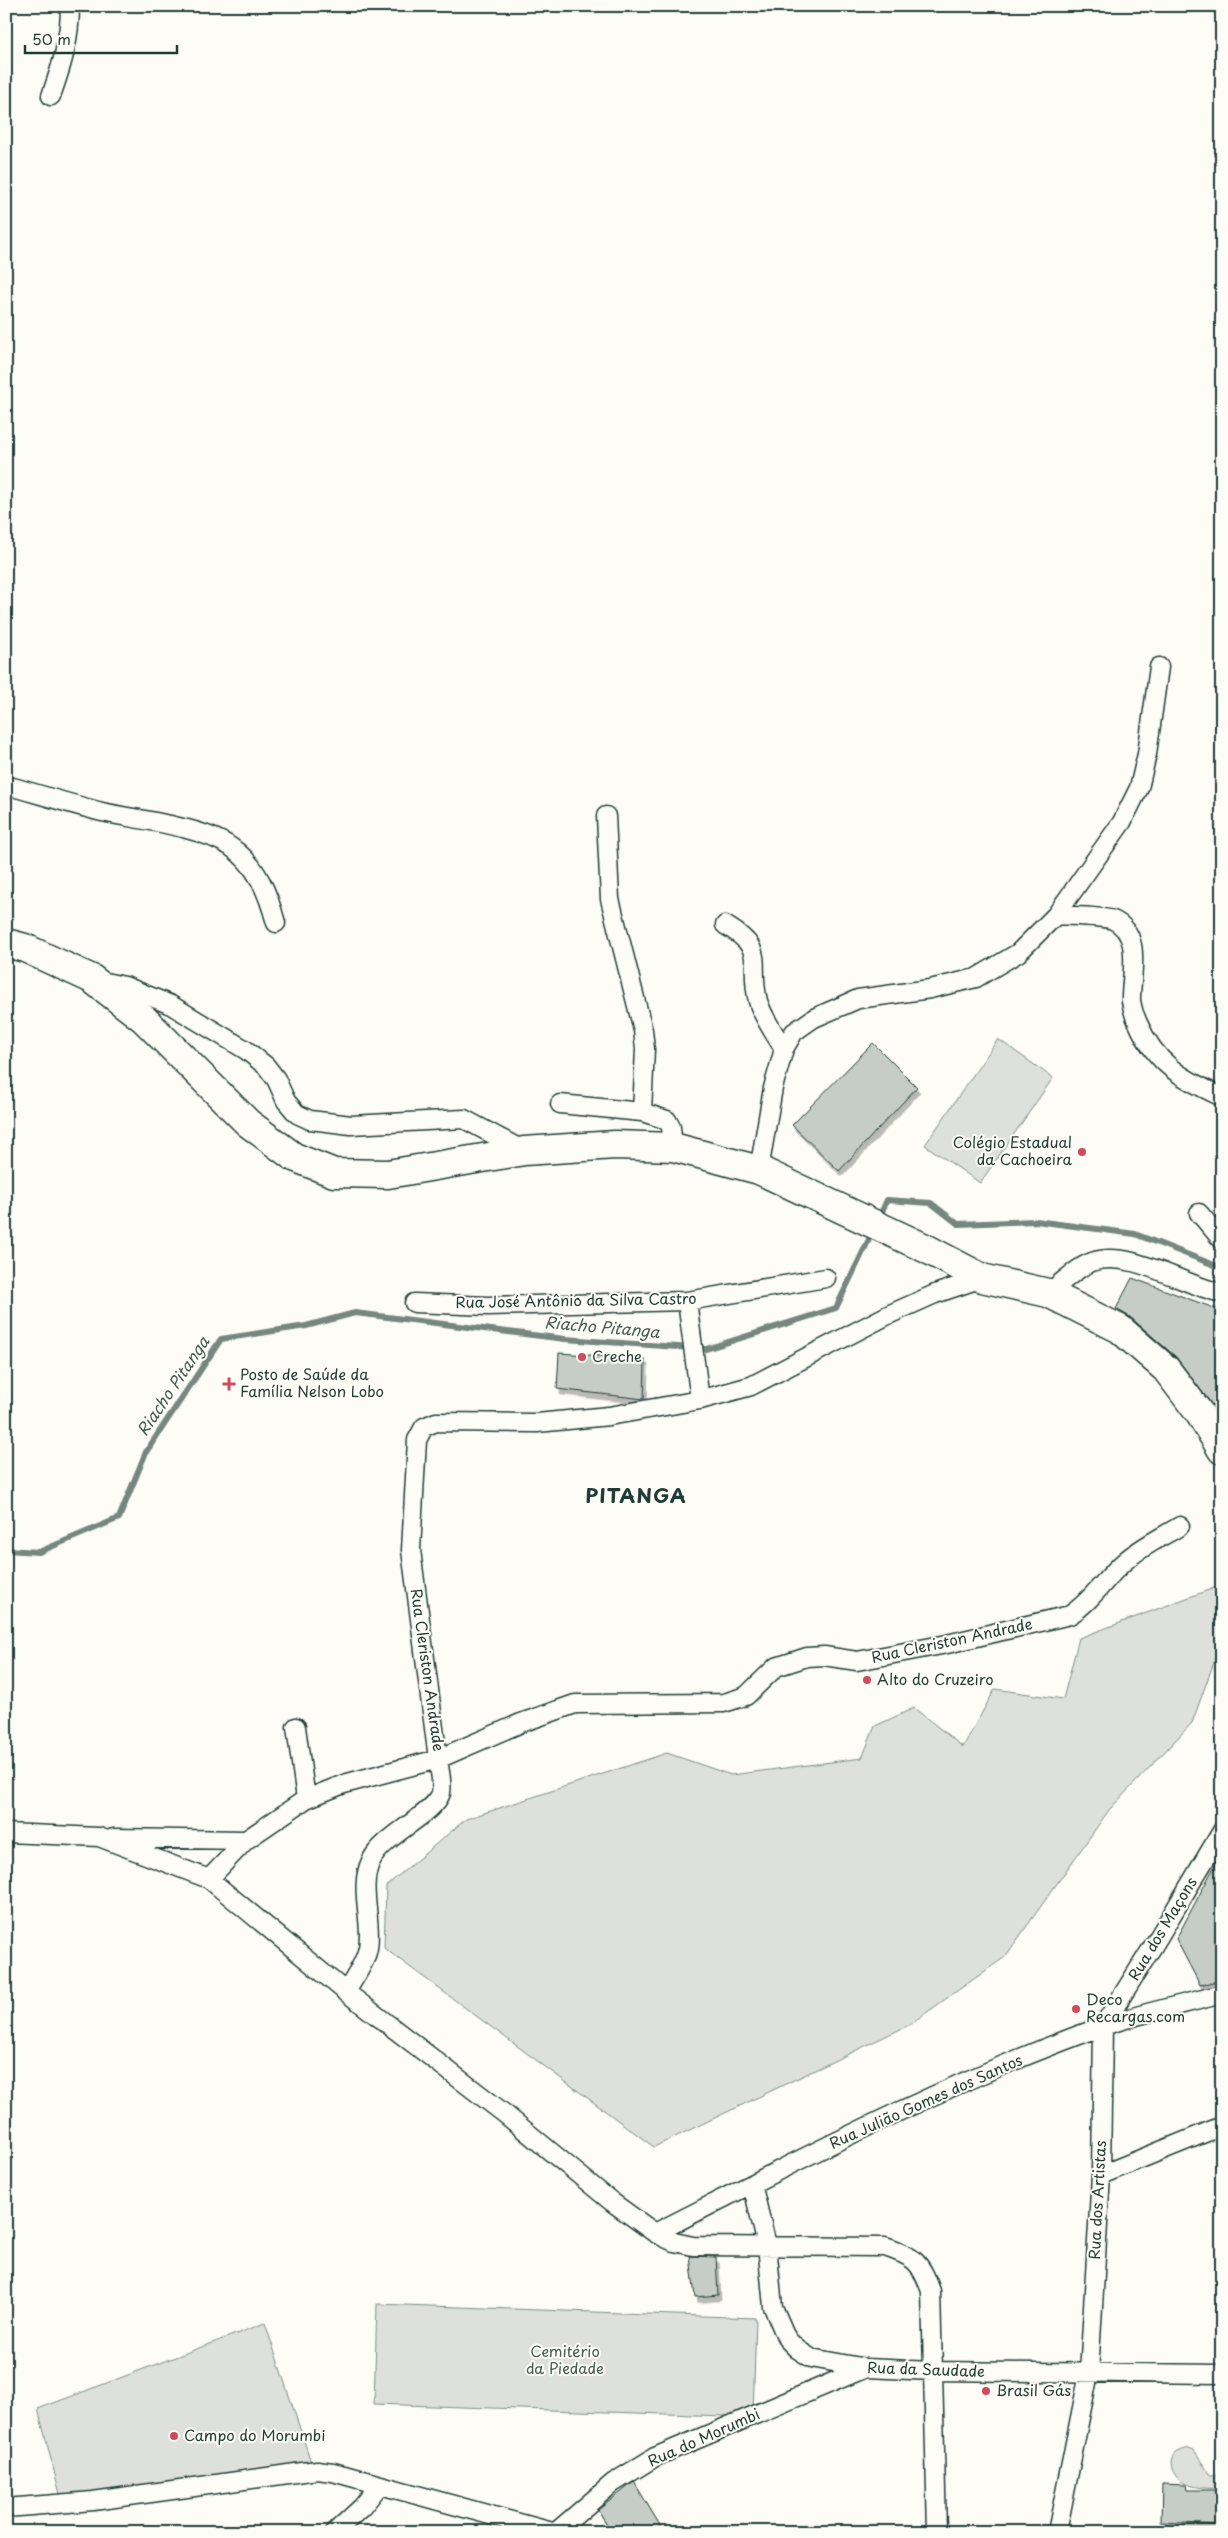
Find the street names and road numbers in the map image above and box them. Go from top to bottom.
street label: Rua José Antônio da Silva Castro [455,1286,697,1313]
street label: Rua Cleriston Andrade [406,1587,451,1753]
street label: Rua Cleriston Andrade [869,1611,1034,1668]
street label: Rua dos Maçons [1122,1872,1202,1984]
street label: Rua Julião Gomes dos Santos [825,2047,1026,2154]
street label: Rua dos Artistas [1082,2140,1111,2260]
street label: Rua da Saudade [867,2355,985,2382]
street label: Rua do Morumbi [644,2402,763,2472]

